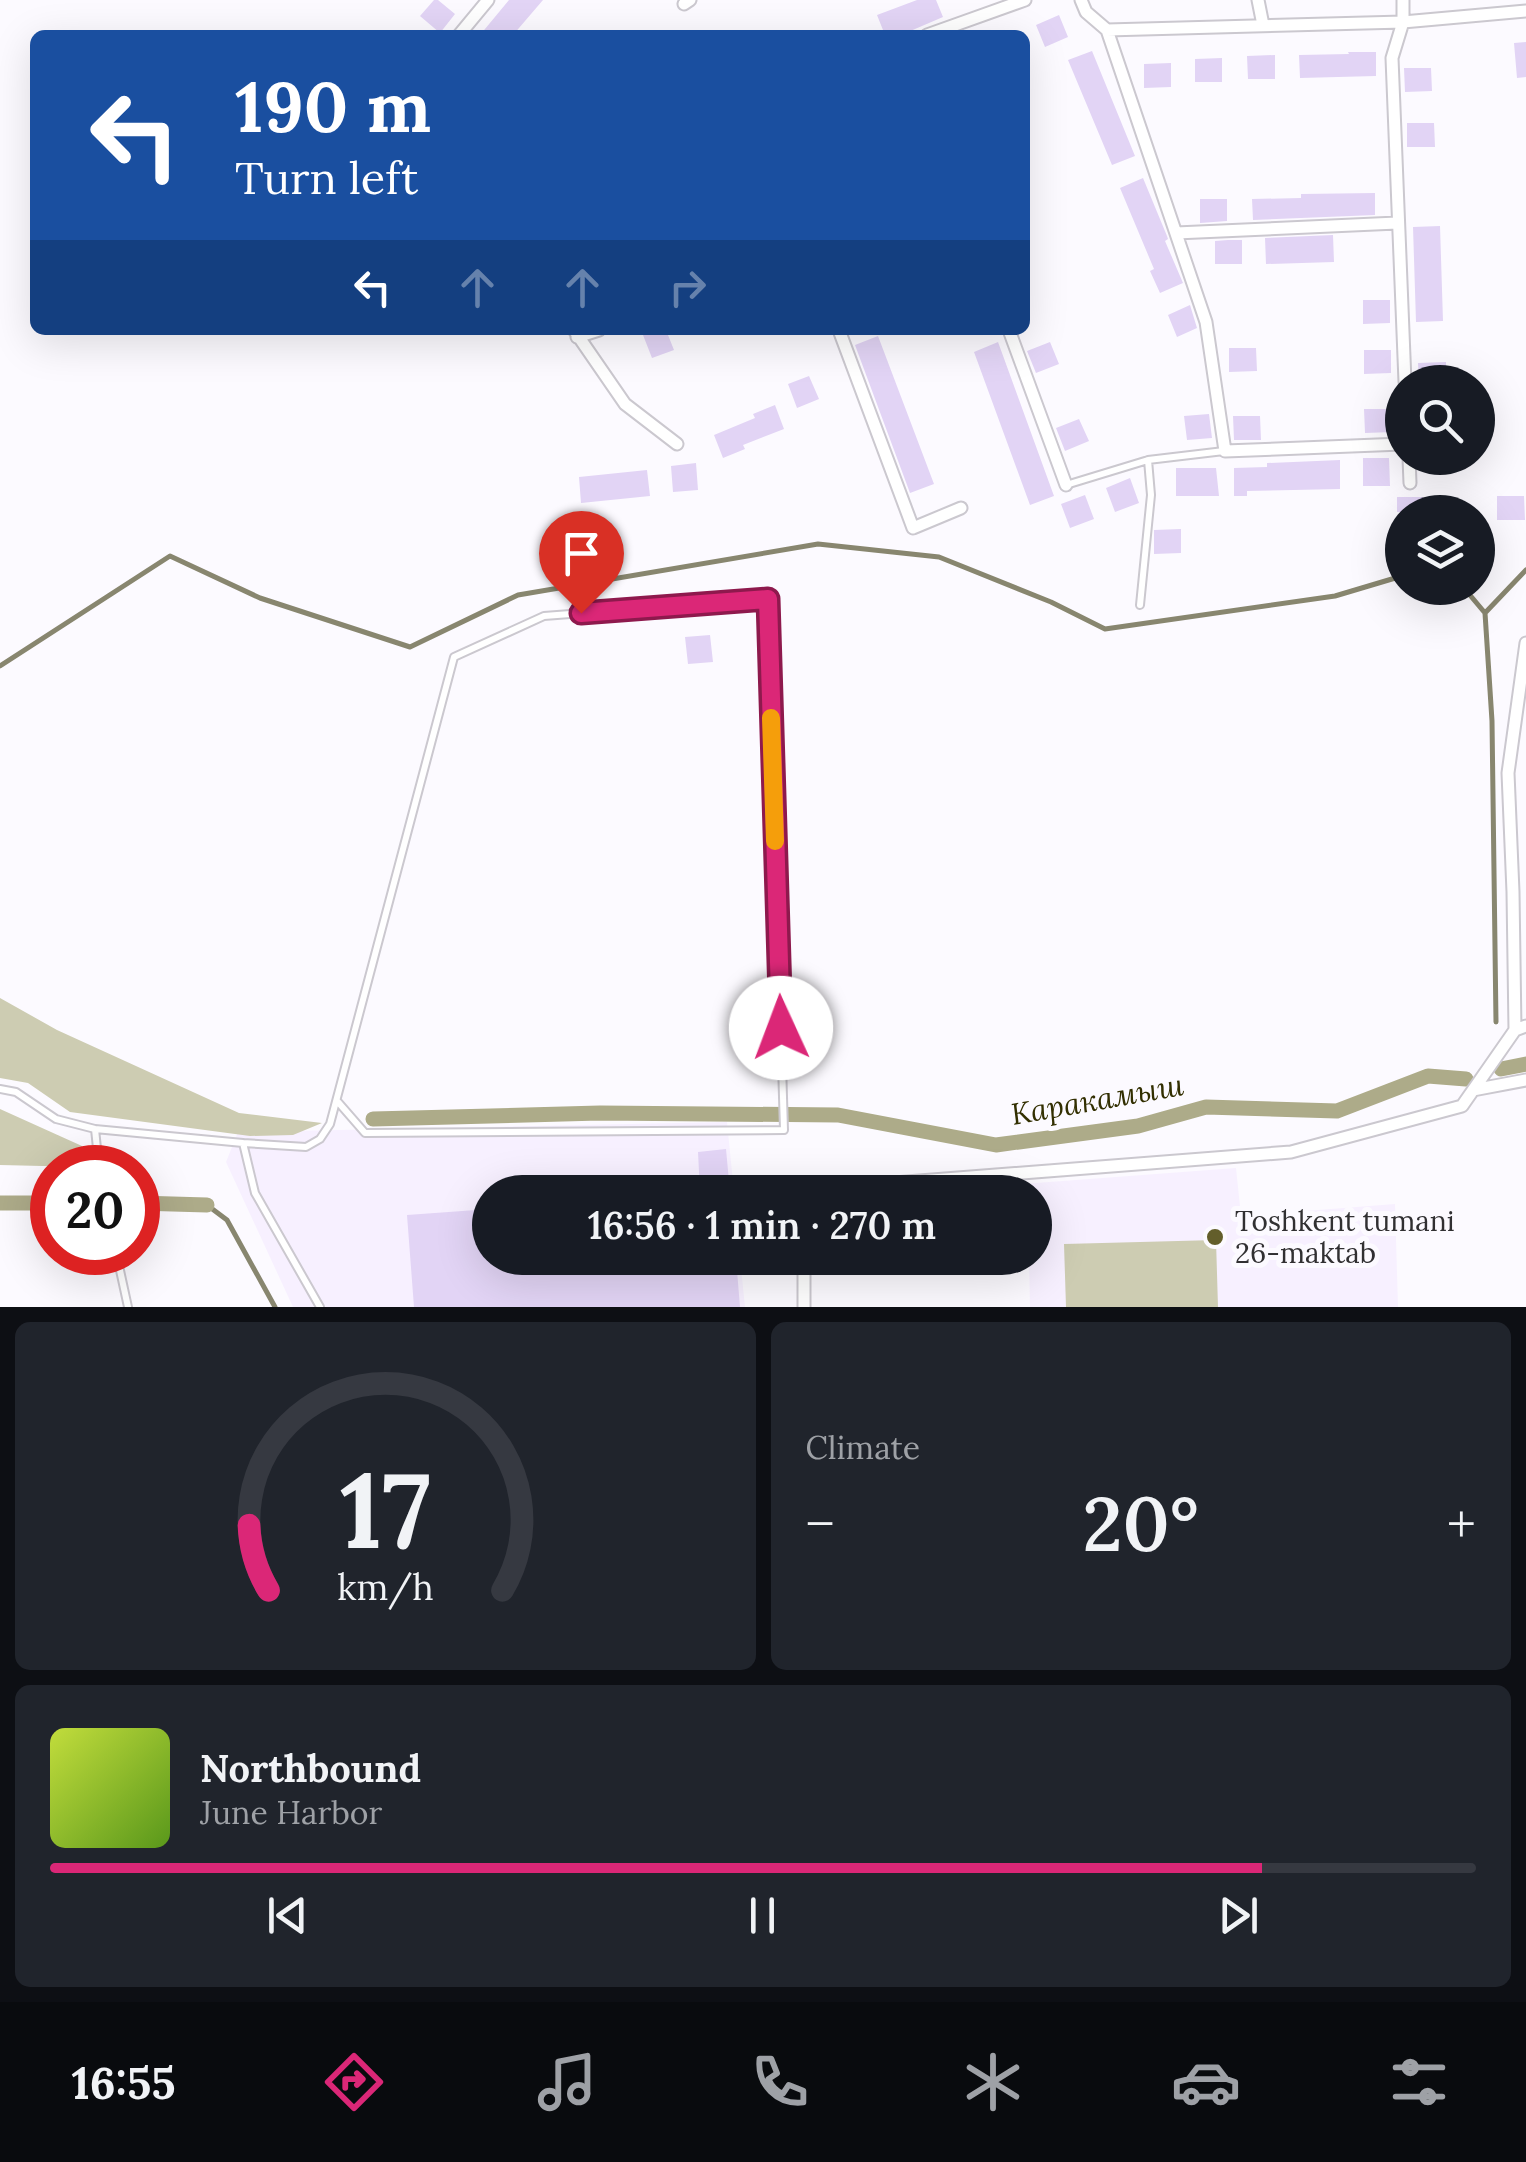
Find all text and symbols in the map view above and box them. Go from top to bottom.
text: 190 m [235,62,431,151]
icon: left [70,70,200,200]
text: Turn left [235,149,418,206]
icon: left [345,260,400,315]
icon: ahead [450,260,505,315]
icon: ahead [555,260,610,315]
icon: right [660,260,715,315]
map controls [1385,365,1495,605]
button: search [1385,365,1495,475]
button: layers [1385,495,1495,605]
pin [539,511,624,614]
icon: arrive [554,526,609,581]
position arrow [729,976,833,1080]
water label: Каракамыш [1008,1065,1187,1133]
speed limit sign: 20 [30,1145,160,1275]
text: 16:56 · 1 min · 270 m [588,1201,936,1249]
place label: Toshkent tumani 26-maktab [1235,1203,1455,1271]
marker: Toshkent tumani 26-maktab [1204,1226,1226,1248]
text: Climate [806,1427,920,1468]
text: 17 [340,1443,431,1576]
text: 20° [1082,1476,1199,1572]
text: − [806,1489,835,1559]
text: + [1447,1489,1476,1559]
text: km/h [337,1564,434,1610]
text: Northbound [200,1744,421,1792]
text: June Harbor [200,1792,382,1833]
icon: previous [260,1888,315,1943]
icon: pause [735,1888,790,1943]
icon: next [1211,1888,1266,1943]
icon: directions [319,2047,389,2117]
icon: music [532,2047,602,2117]
icon: phone [745,2047,815,2117]
icon: climate [958,2047,1028,2117]
icon: car [1171,2047,1241,2117]
icon: filters [1384,2047,1454,2117]
text: 16:55 [72,2054,176,2111]

